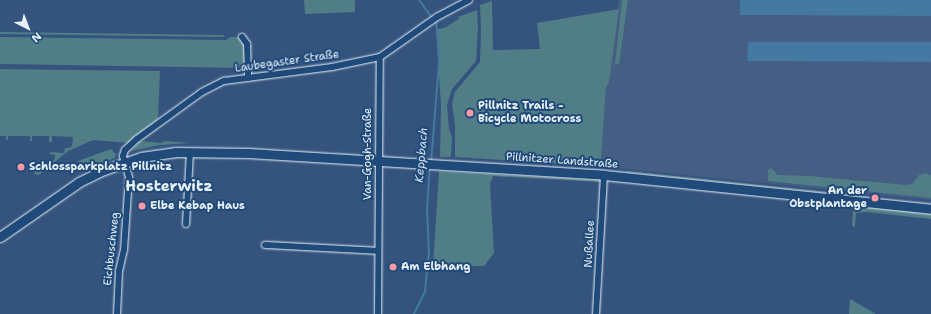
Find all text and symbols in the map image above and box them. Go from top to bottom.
north arrow [8,8,48,48]
text: N [28,29,45,46]
street label: Laubegaster Straße [234,48,340,76]
place label: Pillnitz Trails - Bicycle Motocross [478,100,581,126]
street label: Van-Gogh-Straße [361,108,375,200]
marker: Pillnitz Trails - Bicycle Motocross [465,108,475,118]
water label: Keppbach [412,127,432,183]
street label: Pillnitzer Landstraße [505,150,619,172]
place label: Schlossparkplatz Pillnitz [29,160,172,174]
marker: Schlossparkplatz Pillnitz [16,162,26,172]
district label: Hosterwitz [125,178,213,196]
place label: An der Obstplantage [789,185,867,211]
marker: An der Obstplantage [870,193,880,203]
place label: Elbe Kebap Haus [150,199,245,213]
marker: Elbe Kebap Haus [137,201,147,211]
street label: Eichbuschweg [102,211,122,287]
street label: Nußallee [582,220,598,268]
place label: Am Elbhang [401,260,470,274]
marker: Am Elbhang [388,262,398,272]

